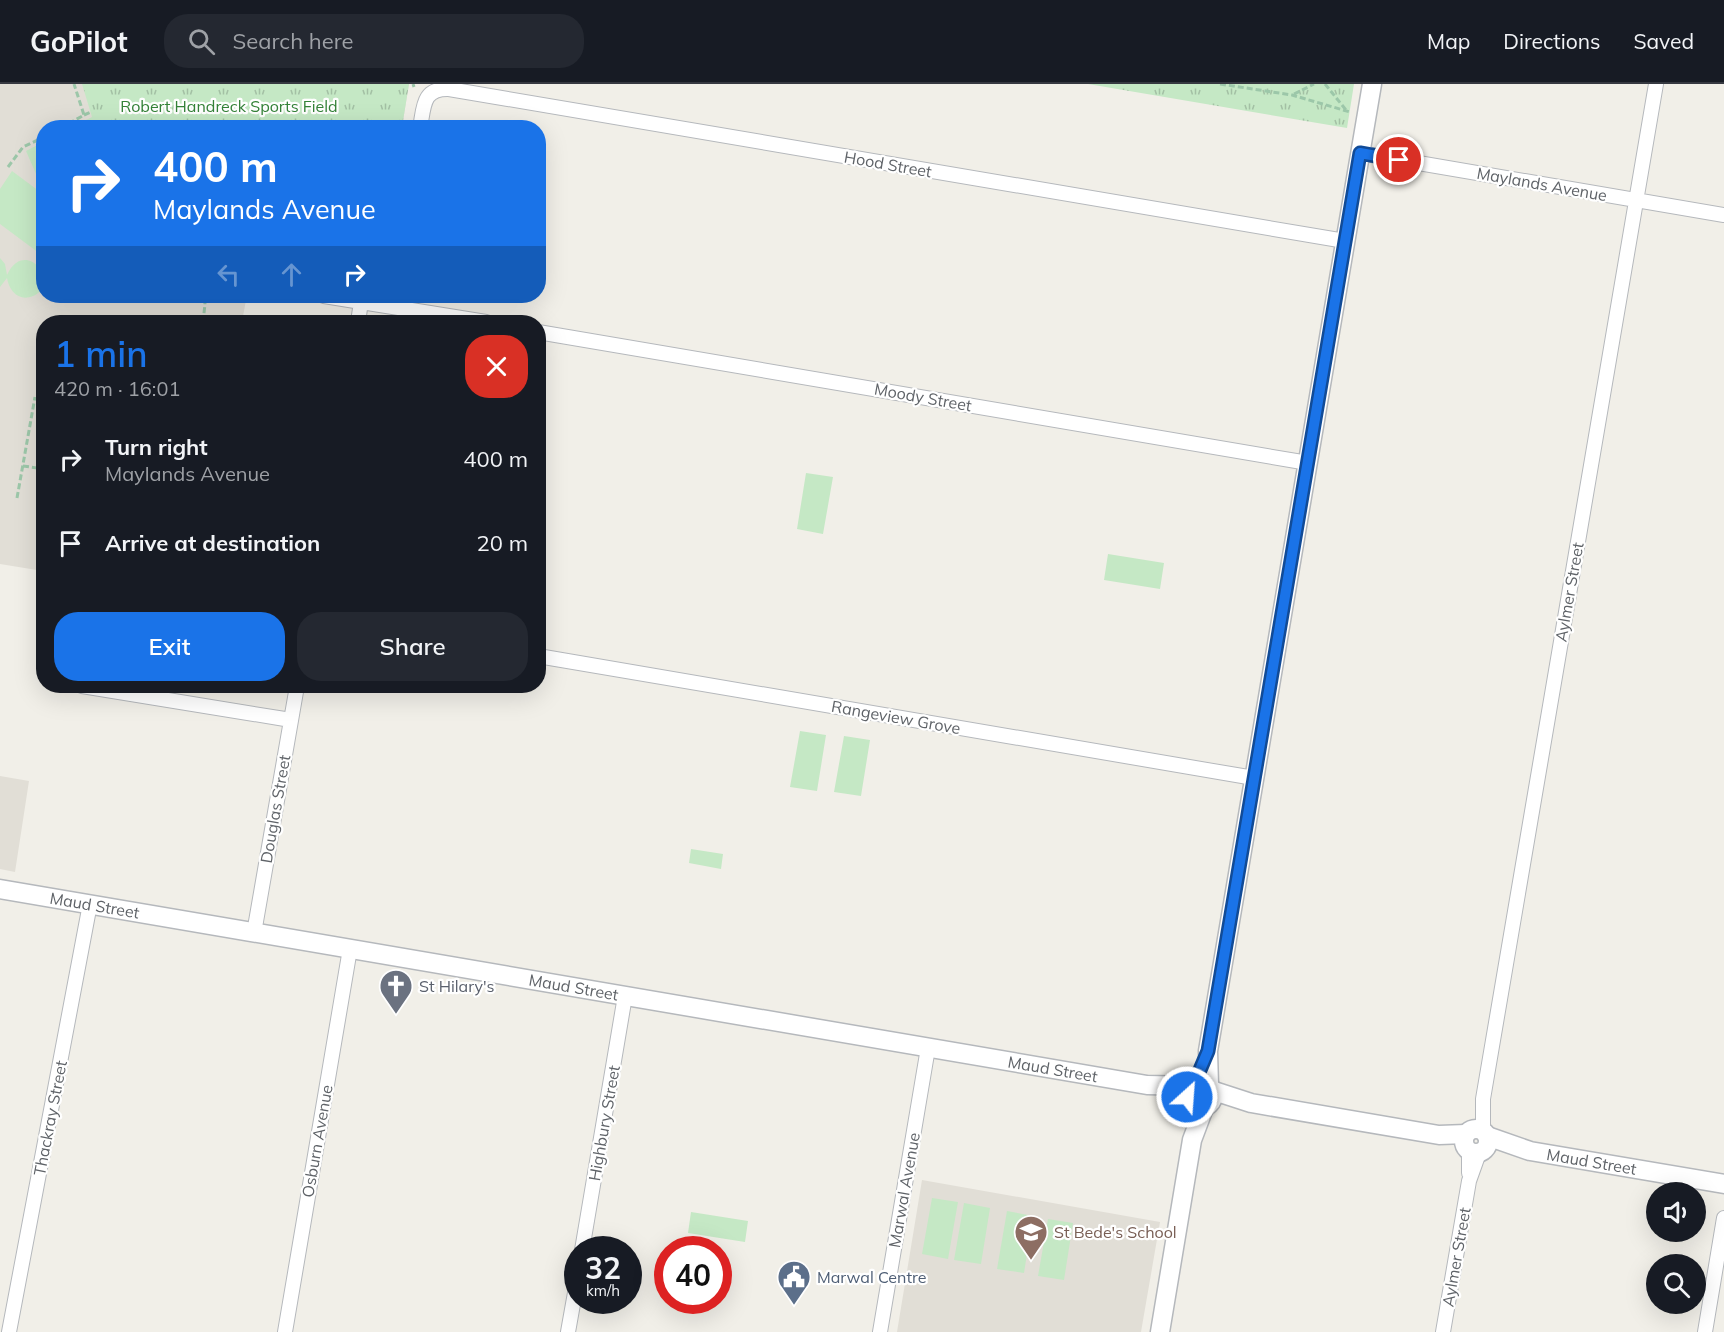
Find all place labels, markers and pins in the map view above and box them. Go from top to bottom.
pin [1373,134,1424,185]
church icon: St Hilary's [378,968,414,1015]
place label: St Hilary's [419,976,495,996]
school or university icon: St Bede's School [1013,1214,1049,1261]
place label: St Bede's School [1054,1222,1177,1242]
public building icon: Marwal Centre [776,1259,812,1306]
place label: Marwal Centre [817,1267,926,1287]

